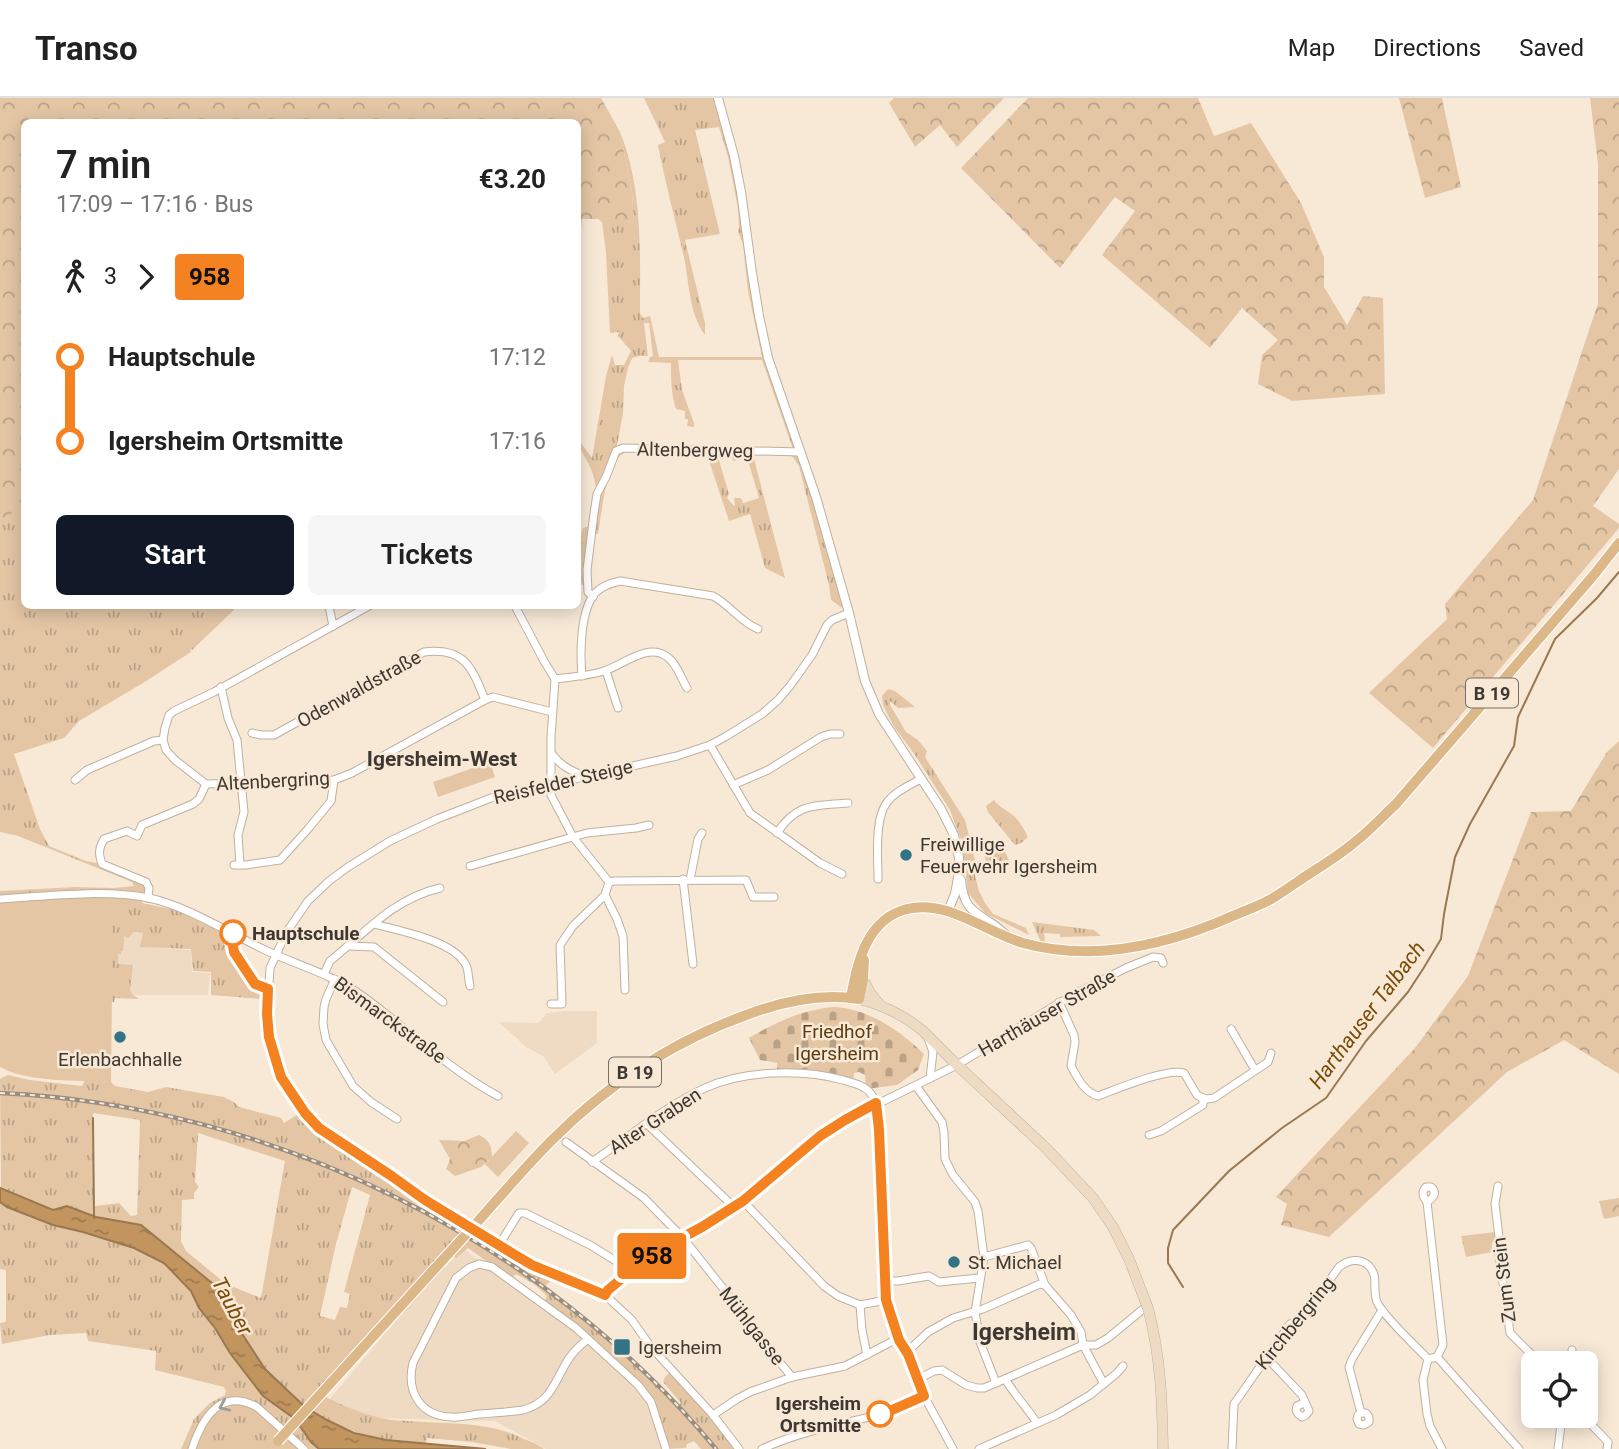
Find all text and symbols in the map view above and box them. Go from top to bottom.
text: Transo [35,29,138,68]
text: Map [1288,34,1335,62]
text: Directions [1373,34,1481,62]
text: Saved [1519,34,1584,62]
text: 7 min [56,143,151,187]
text: €3.20 [479,164,546,194]
text: 17:09 – 17:16 · Bus [56,191,253,218]
icon: walk [56,258,94,296]
icon: forward [127,258,165,296]
text: 3 [104,263,117,290]
text: 958 [189,263,230,291]
text: Hauptschule [108,342,255,372]
text: 17:12 [489,344,546,371]
text: Igersheim Ortsmitte [108,426,343,456]
text: 17:16 [489,428,546,455]
street label: Altenbergweg [637,437,753,463]
button: Start [56,515,294,595]
button: Tickets [308,515,546,595]
street label: Odenwaldstraße [293,645,425,733]
road number: B 19 [1466,678,1518,708]
district label: Igersheim-West [367,747,517,771]
street label: Reisfelder Steige [491,755,635,809]
street label: Altenbergring [216,767,330,795]
place label: Freiwillige Feuerwehr Igersheim [920,833,1097,878]
marker: Freiwillige Feuerwehr Igersheim [898,847,914,863]
marker: Hauptschule [220,920,246,946]
place label: Hauptschule [252,922,360,945]
water label: Harthauser Talbach [1304,937,1430,1093]
street label: Harthäuser Straße [974,964,1120,1062]
street label: Bismarckstraße [329,972,451,1068]
park label: Friedhof Igersheim [795,1020,879,1065]
marker: Erlenbachhalle [112,1029,128,1045]
place label: Erlenbachhalle [58,1048,182,1071]
road number: B 19 [609,1057,661,1086]
street label: Alter Graben [605,1083,705,1159]
line badge: 958 [612,1233,692,1279]
street label: Zum Stein [1487,1236,1521,1324]
text: 958 [631,1242,673,1270]
place label: St. Michael [968,1251,1062,1274]
marker: St. Michael [946,1254,962,1270]
street label: Kirchbergring [1250,1272,1340,1374]
water label: Tauber [207,1273,258,1340]
street label: Mühlgasse [714,1282,790,1370]
district label: Igersheim [972,1319,1076,1346]
place label: Igersheim [638,1336,722,1359]
marker: Igersheim [612,1337,632,1357]
map controls [1521,1351,1598,1428]
button: locate [1521,1351,1598,1428]
place label: Igersheim Ortsmitte [775,1392,861,1437]
one-way arrow [218,1398,231,1411]
marker: Igersheim Ortsmitte [867,1401,893,1427]

